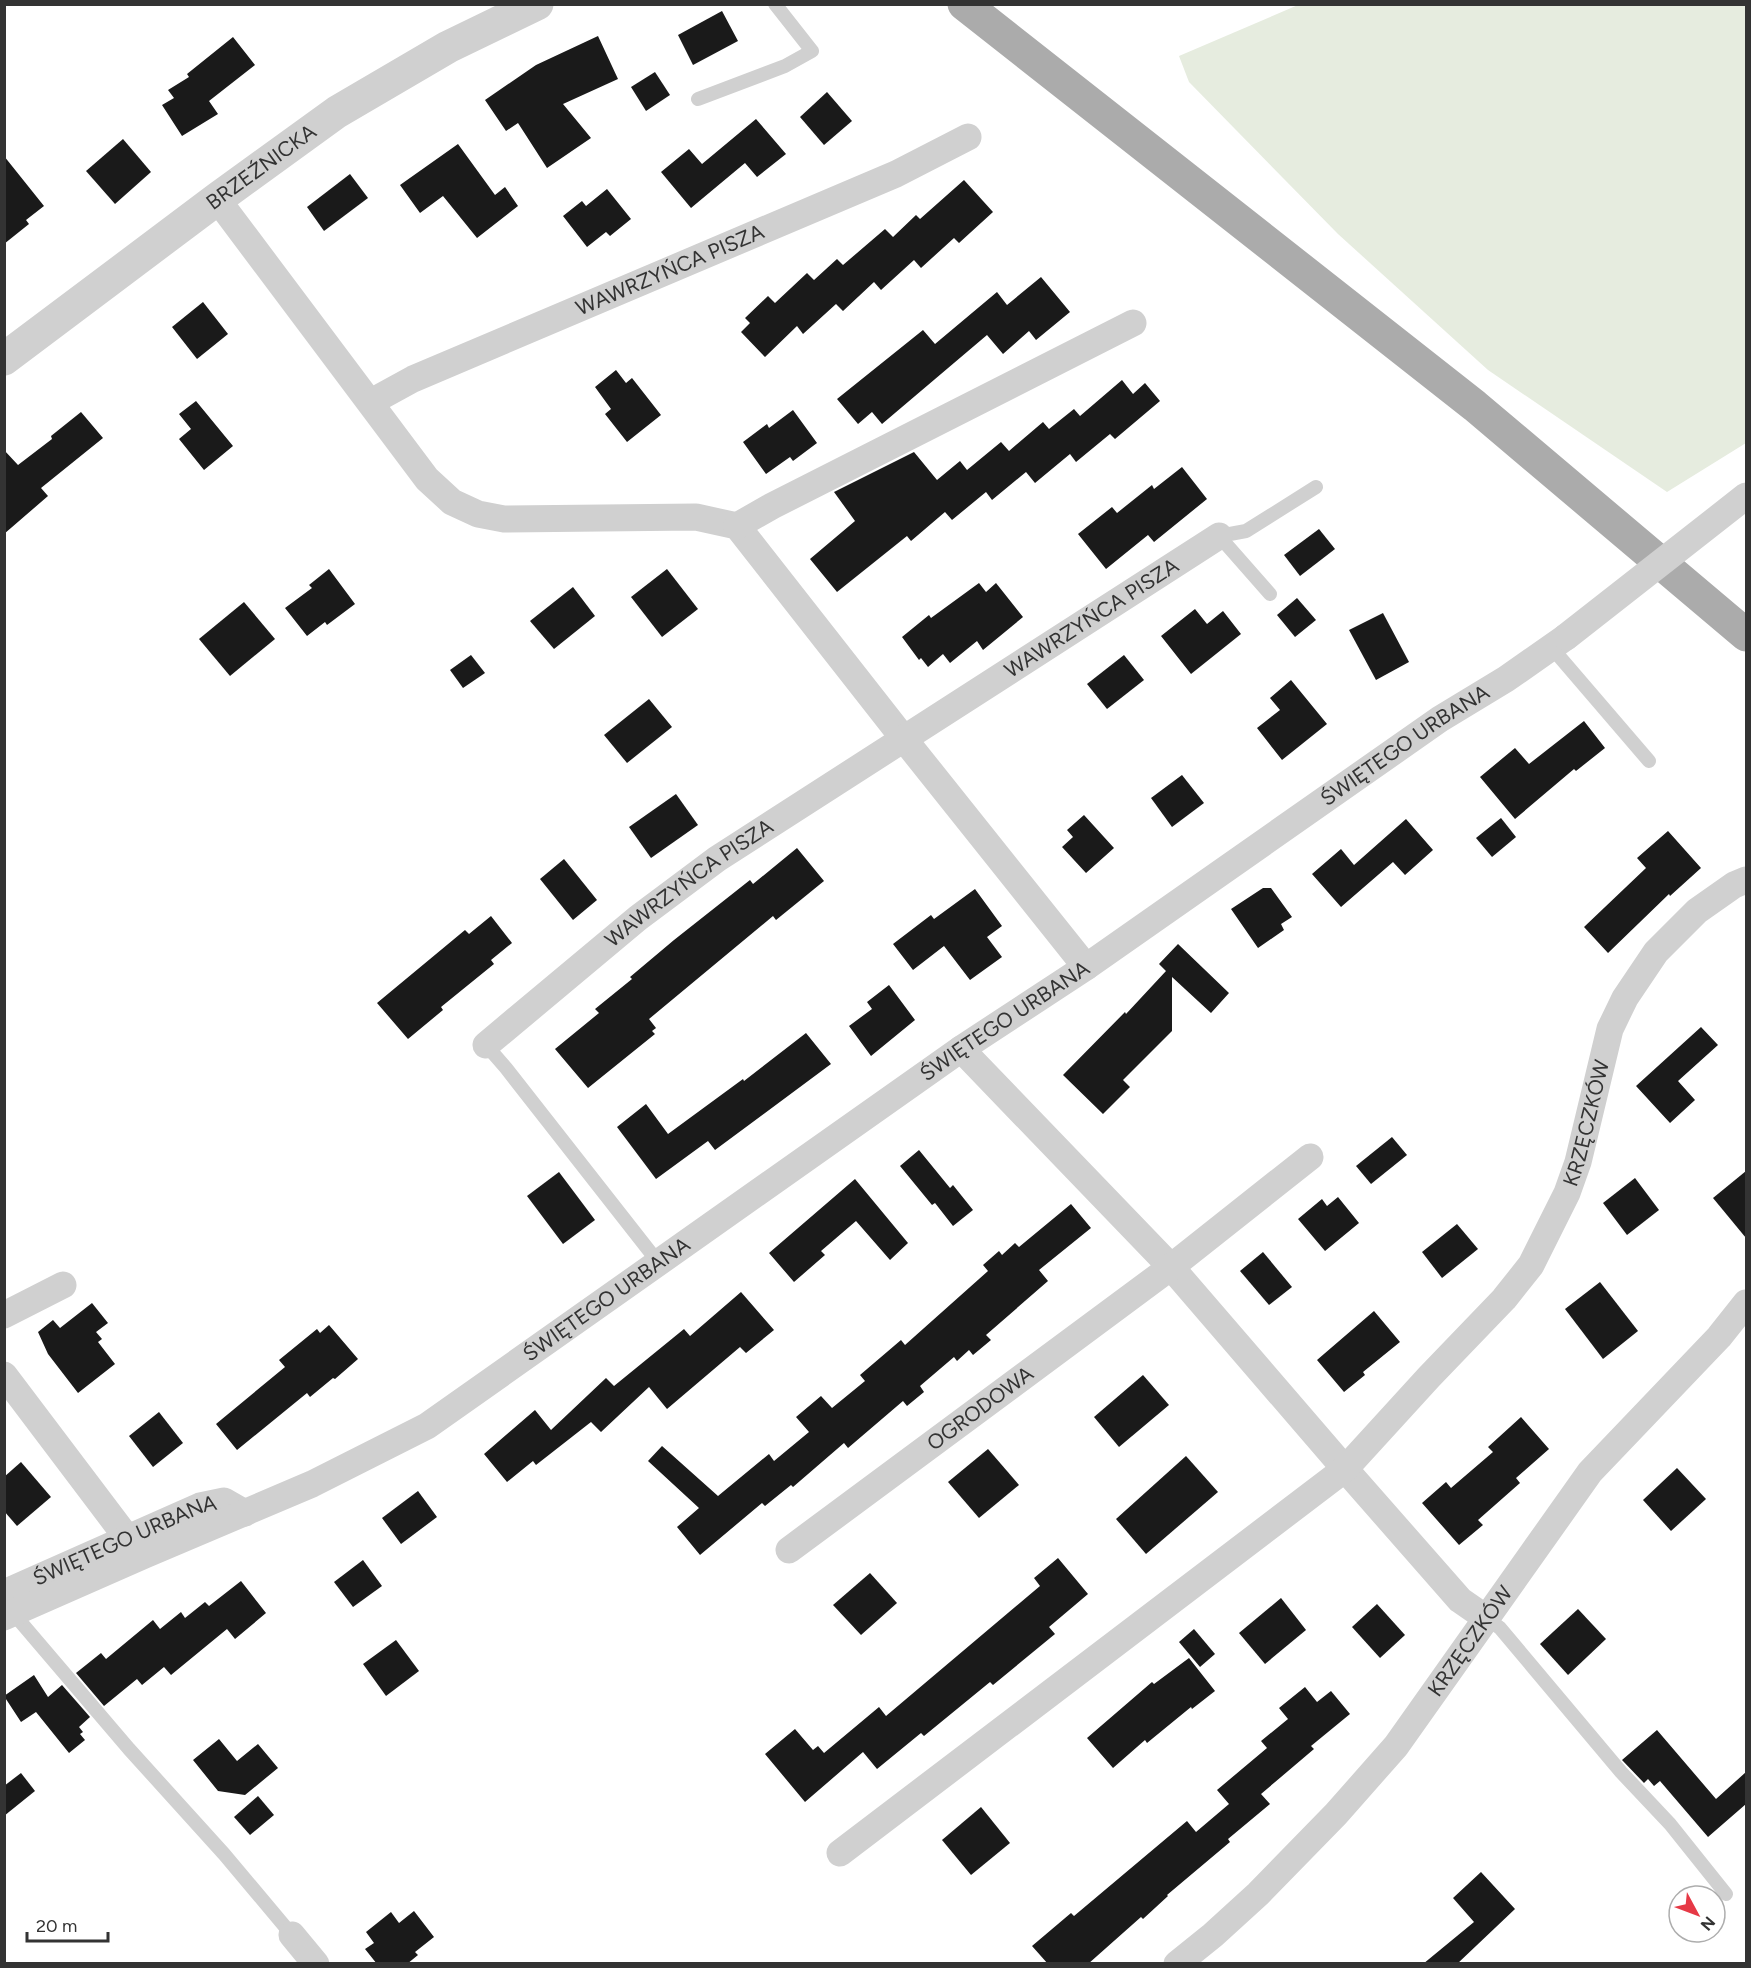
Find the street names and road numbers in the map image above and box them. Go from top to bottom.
street label: BRZEŹNICKA [201,118,321,215]
street label: WAWRZYŃCA PISZA [572,219,767,320]
street label: WAWRZYŃCA PISZA [1000,553,1183,683]
street label: ŚWIĘTEGO URBANA [1316,679,1494,811]
street label: WAWRZYŃCA PISZA [600,813,777,952]
street label: ŚWIĘTEGO URBANA [915,955,1094,1086]
street label: KRZĘCZKÓW [1557,1057,1614,1189]
street label: ŚWIĘTEGO URBANA [518,1231,694,1366]
street label: OGRODOWA [922,1360,1038,1455]
street label: ŚWIĘTEGO URBANA [29,1490,219,1591]
street label: KRZĘCZKÓW [1422,1581,1517,1701]

